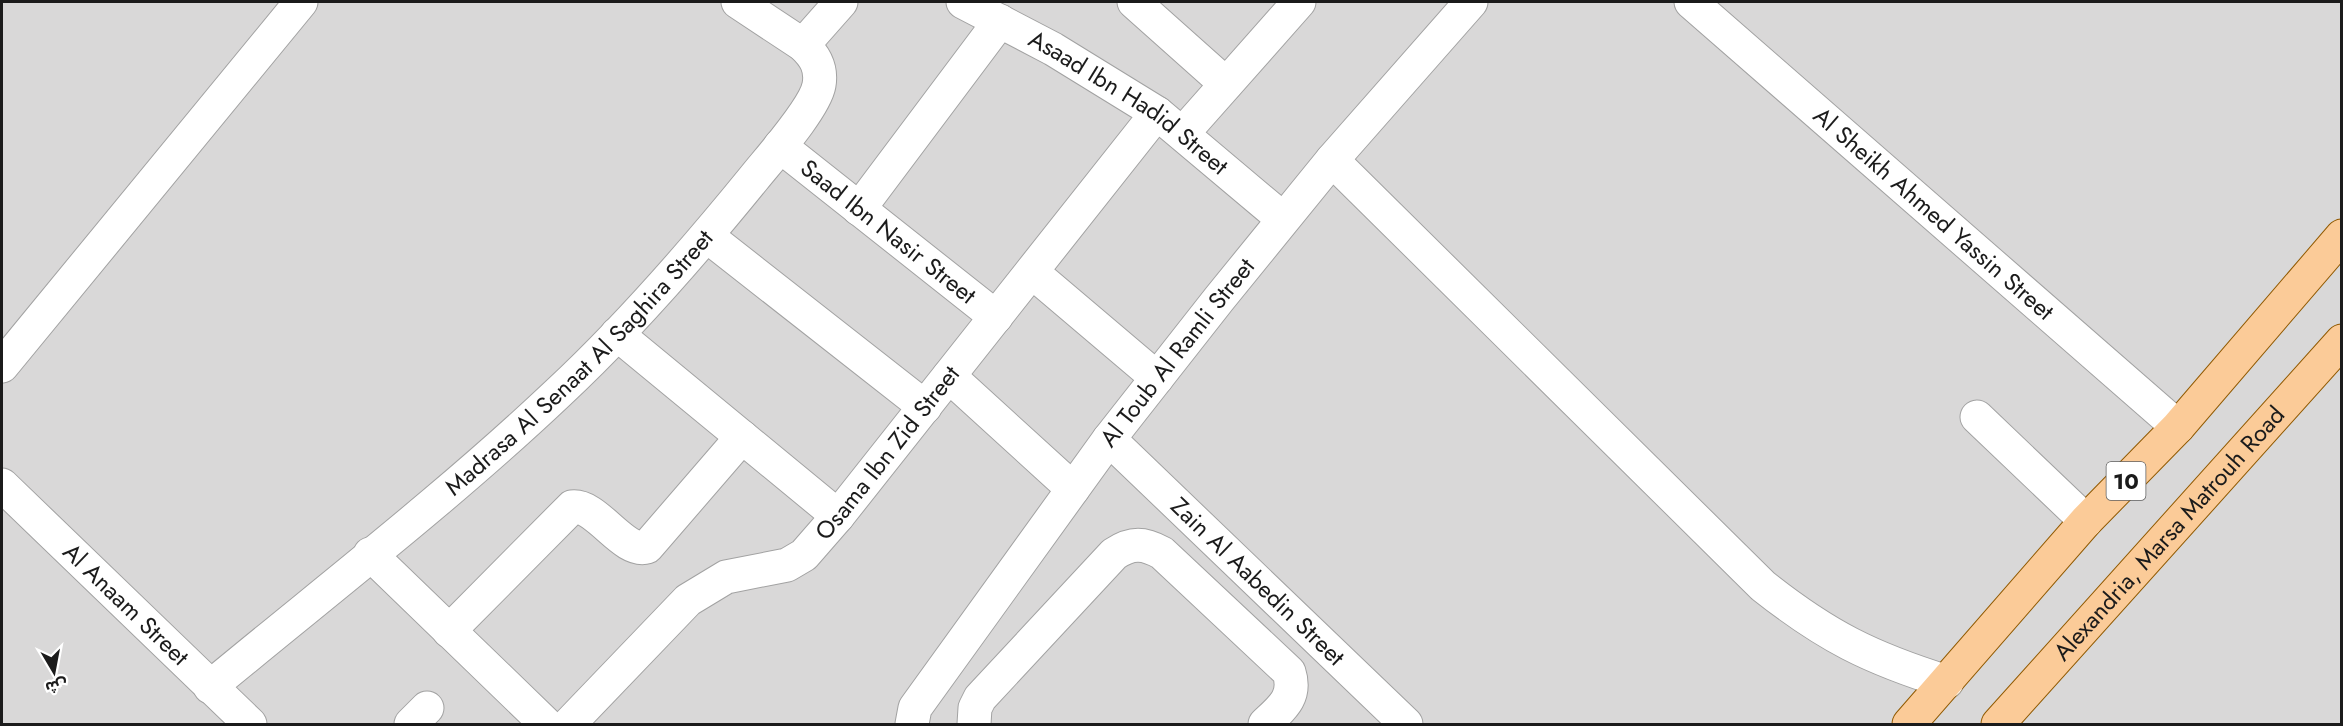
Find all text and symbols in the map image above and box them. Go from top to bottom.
street label: Asaad Ibn Hadid Street [1023,21,1236,183]
street label: Al Sheikh Ahmed Yassin Street [1806,99,2062,328]
street label: Saad Ibn Nasir Street [793,151,984,312]
street label: Madrasa Al Senaat Al Saghira Street [437,222,721,504]
street label: Al Toub Al Ramli Street [1091,250,1263,454]
street label: Osama Ibn Zid Street [807,358,968,548]
street label: Alexandria, Marsa Matrouh Road [2045,398,2292,668]
road number: 10 [2106,462,2146,500]
street label: Zain Al Aabedin Street [1163,489,1353,674]
street label: Al Anaam Street [55,535,197,673]
north arrow [24,642,84,702]
text: ش [44,673,69,700]

